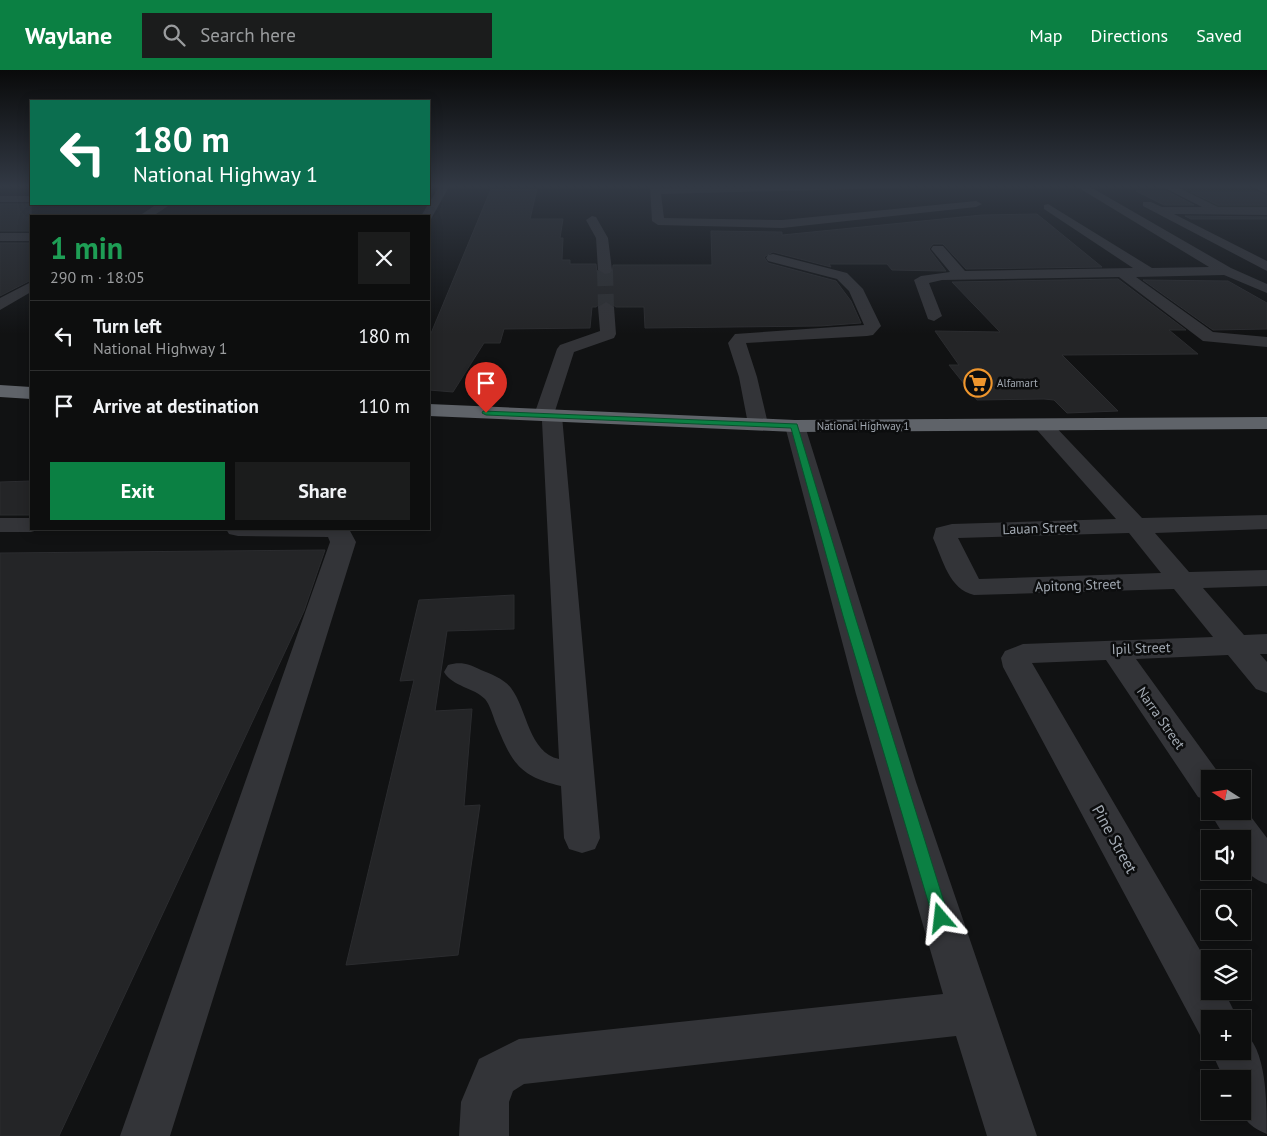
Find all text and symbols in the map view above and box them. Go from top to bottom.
search box [142,13,492,58]
text: Waylane [25,20,112,51]
icon: search [160,21,188,49]
text: Search here [200,23,296,47]
text: Map [1030,24,1062,47]
text: Directions [1090,24,1168,47]
text: Saved [1196,24,1242,47]
text: 180 m [133,116,230,162]
icon: left [50,120,115,185]
text: National Highway 1 [133,160,318,188]
text: 1 min [50,228,123,267]
button: close [358,232,410,284]
text: 290 m · 18:05 [50,267,145,287]
text: Turn left [93,314,162,338]
icon: left [50,322,78,350]
text: 180 m [358,324,410,348]
text: National Highway 1 [93,338,228,358]
pin [465,362,507,413]
supermarket icon: Alfamart [963,368,993,398]
icon: arrive [472,369,500,397]
place label: Alfamart [997,376,1038,390]
icon: arrive [50,392,78,420]
text: Arrive at destination [93,394,259,418]
text: 110 m [358,394,410,418]
street label: National Highway 1 [817,419,909,433]
button: Exit [50,462,225,520]
button: Share [235,462,410,520]
street label: Lauan Street [1002,518,1078,538]
street label: Apitong Street [1035,574,1122,596]
street label: Ipil Street [1111,638,1171,658]
street label: Narra Street [1133,683,1189,753]
north arrow [1201,770,1251,820]
map controls [1201,770,1251,1120]
street label: Pine Street [1088,801,1142,877]
button: sound [1201,830,1251,880]
button: search [1201,890,1251,940]
position arrow [914,891,966,943]
button: layers [1201,950,1251,1000]
button: + [1201,1010,1251,1060]
button: − [1201,1070,1251,1120]

